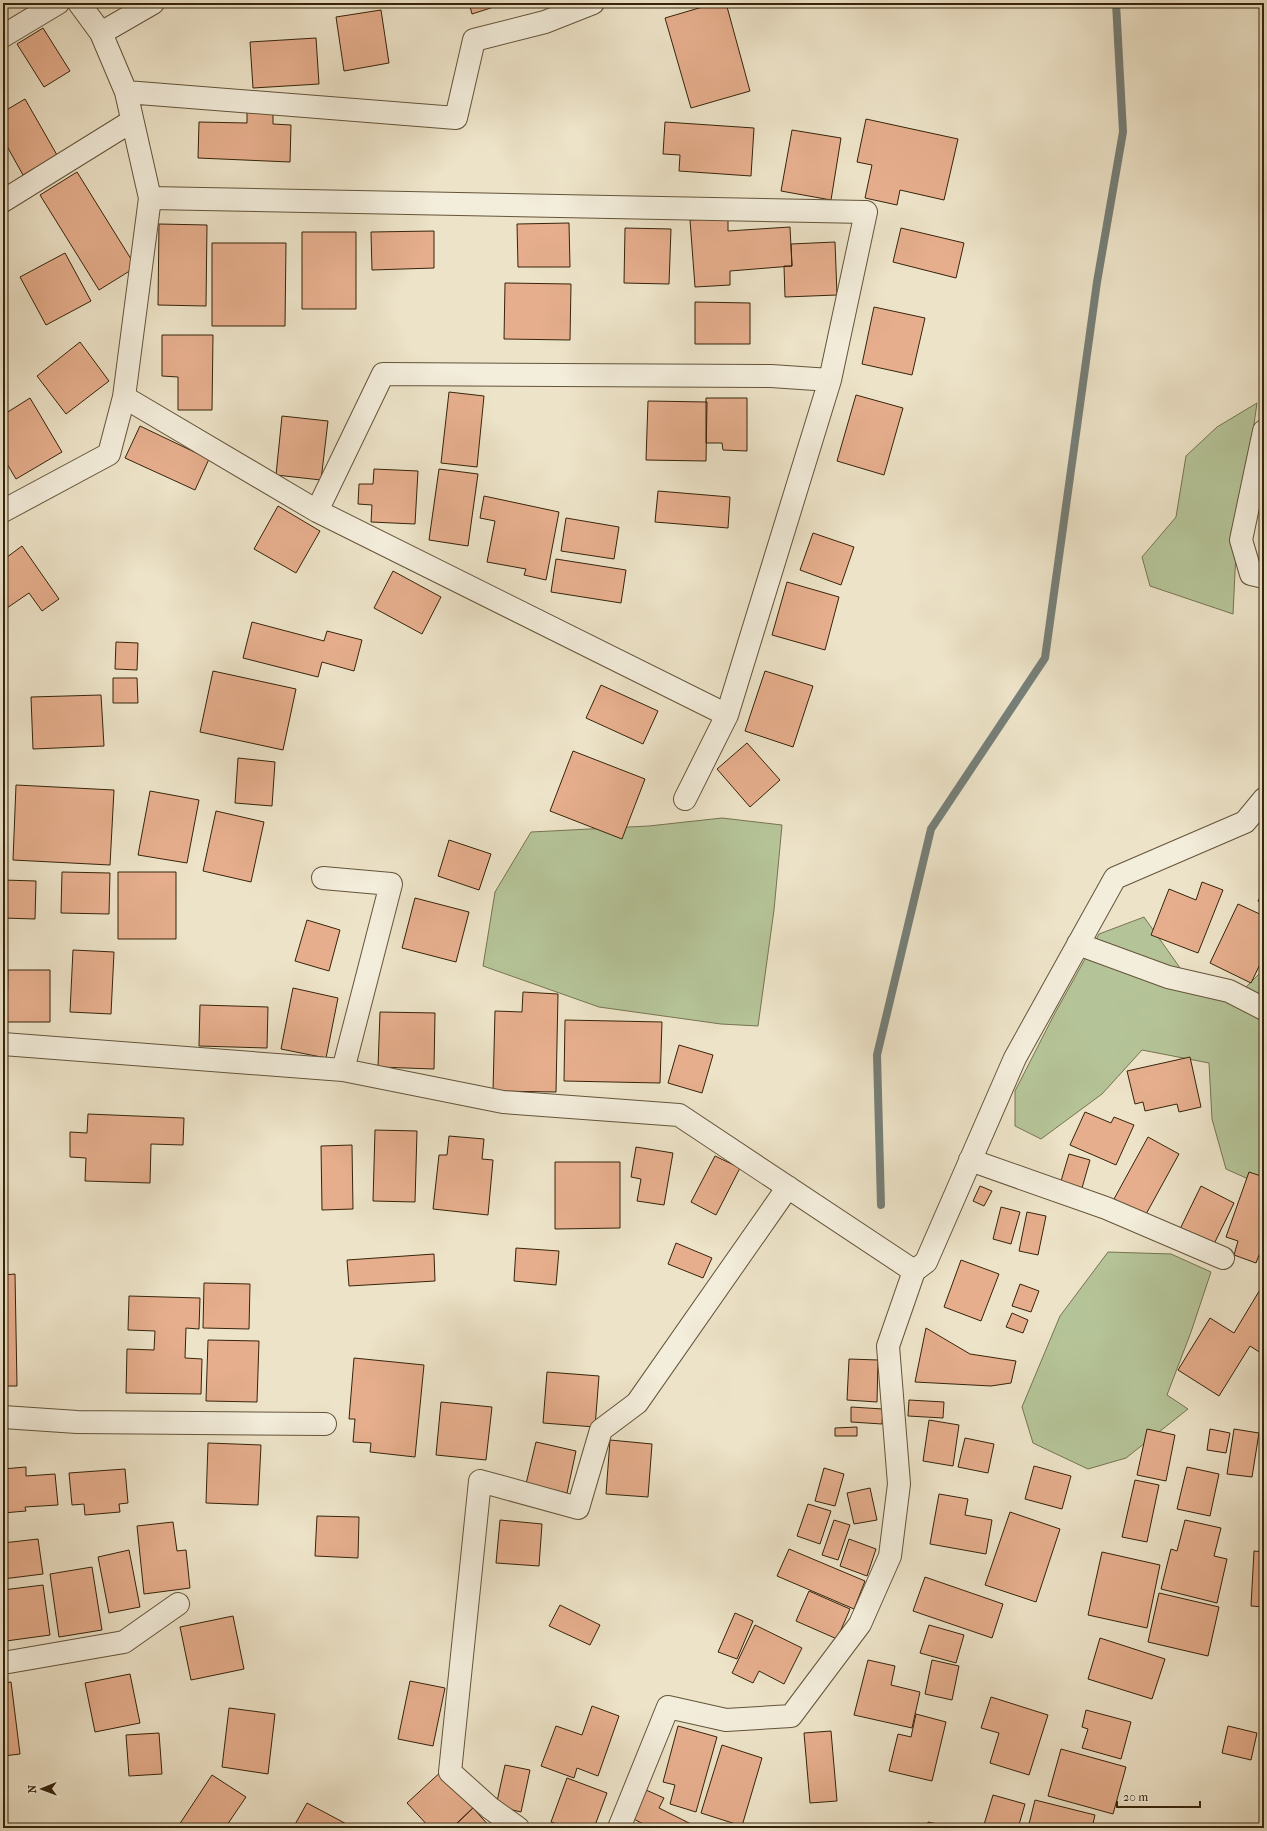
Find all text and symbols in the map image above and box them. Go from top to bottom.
north arrow [22,1769,62,1809]
scale bar [1117,1783,1200,1809]
text: N [26,1784,39,1793]
text: 20 m [1123,1790,1148,1804]

